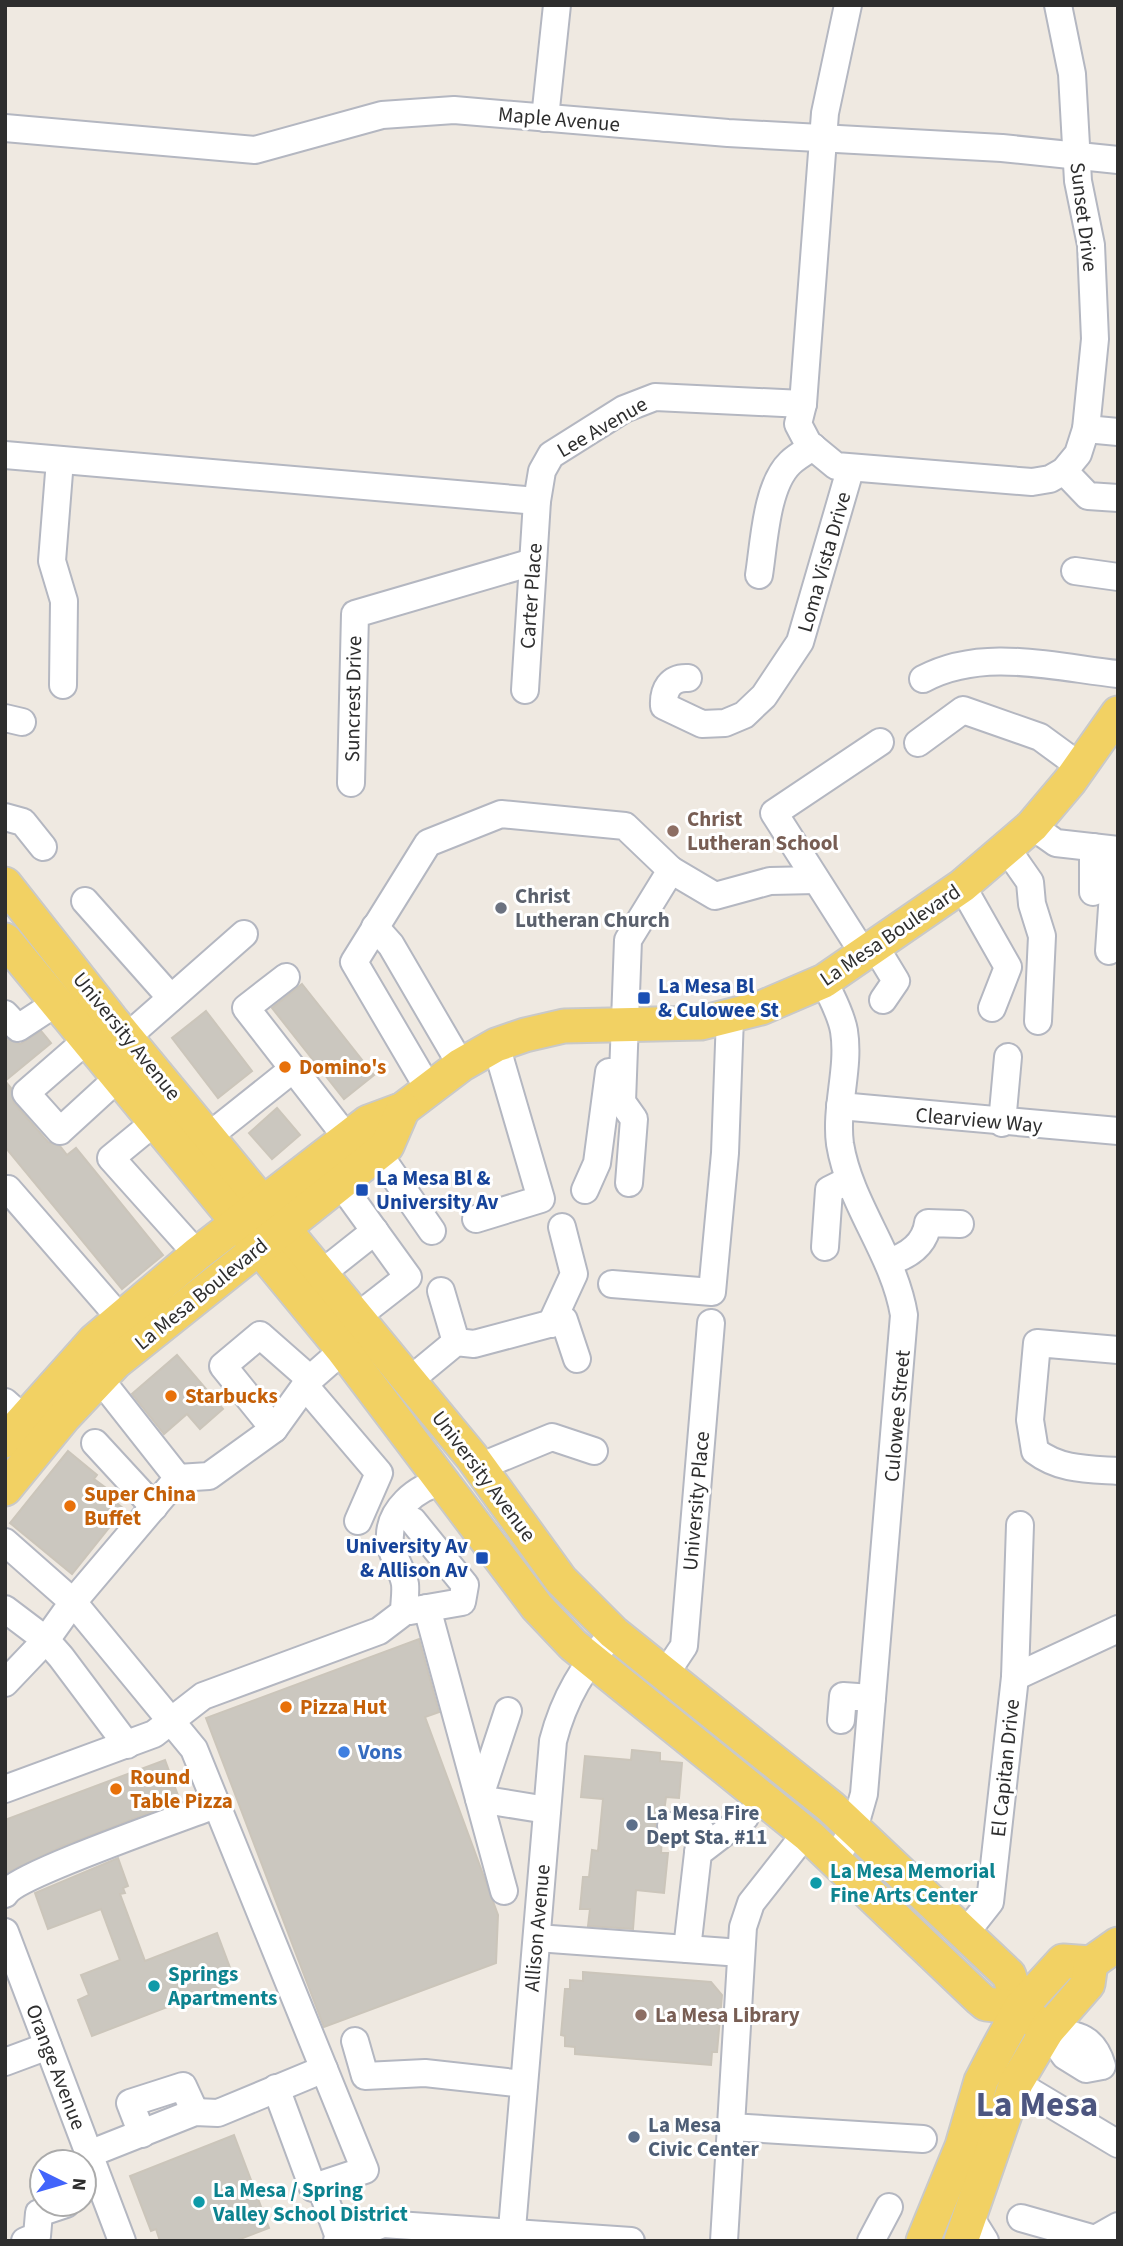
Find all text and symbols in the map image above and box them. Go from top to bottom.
street label: Maple Avenue [497,99,621,139]
street label: Sunset Drive [1062,161,1106,273]
street label: Lee Avenue [551,389,653,465]
street label: Loma Vista Drive [790,488,858,636]
street label: Carter Place [512,542,550,650]
street label: Suncrest Drive [337,636,369,762]
place label: Christ Lutheran School [687,804,838,858]
marker: Christ Lutheran School [665,823,681,839]
street label: La Mesa Boulevard [814,877,966,993]
place label: Christ Lutheran Church [515,881,670,935]
marker: Christ Lutheran Church [493,900,509,916]
street label: University Avenue [66,965,188,1107]
place label: La Mesa Bl & Culowee St [658,971,779,1025]
marker: La Mesa Bl & Culowee St [636,990,652,1006]
place label: Domino's [299,1052,386,1082]
marker: Domino's [277,1059,293,1075]
street label: Clearview Way [914,1100,1044,1141]
place label: La Mesa Bl & University Av [376,1163,499,1217]
marker: La Mesa Bl & University Av [354,1182,370,1198]
street label: La Mesa Boulevard [128,1231,274,1357]
street label: Culowee Street [876,1349,918,1483]
place label: Starbucks [185,1381,278,1411]
marker: Starbucks [163,1388,179,1404]
street label: University Avenue [425,1404,543,1548]
street label: University Place [675,1430,717,1572]
place label: Super China Buffet [84,1479,196,1533]
marker: Super China Buffet [62,1498,78,1514]
place label: University Av & Allison Av [345,1531,468,1585]
marker: University Av & Allison Av [474,1550,490,1566]
place label: Pizza Hut [300,1692,387,1722]
street label: El Capitan Drive [983,1698,1027,1838]
marker: Pizza Hut [278,1699,294,1715]
place label: Vons [357,1737,402,1767]
marker: Vons [336,1744,352,1760]
place label: Round Table Pizza [130,1762,233,1816]
marker: Round Table Pizza [108,1781,124,1797]
place label: La Mesa Fire Dept Sta. #11 [646,1798,767,1852]
marker: La Mesa Fire Dept Sta. #11 [624,1817,640,1833]
place label: La Mesa Memorial Fine Arts Center [830,1856,995,1910]
street label: Allison Avenue [516,1863,558,1993]
marker: La Mesa Memorial Fine Arts Center [808,1875,824,1891]
place label: Springs Apartments [167,1959,277,2013]
marker: Springs Apartments [146,1978,162,1994]
street label: Orange Avenue [18,2000,94,2134]
place label: La Mesa Library [655,2000,800,2030]
marker: La Mesa Library [633,2007,649,2023]
district label: La Mesa [976,2080,1098,2130]
place label: La Mesa Civic Center [648,2110,759,2164]
marker: La Mesa Civic Center [626,2129,642,2145]
north arrow [28,2148,98,2218]
place label: La Mesa / Spring Valley School District [212,2175,408,2229]
text: N [64,2177,92,2192]
marker: La Mesa / Spring Valley School District [191,2194,207,2210]

